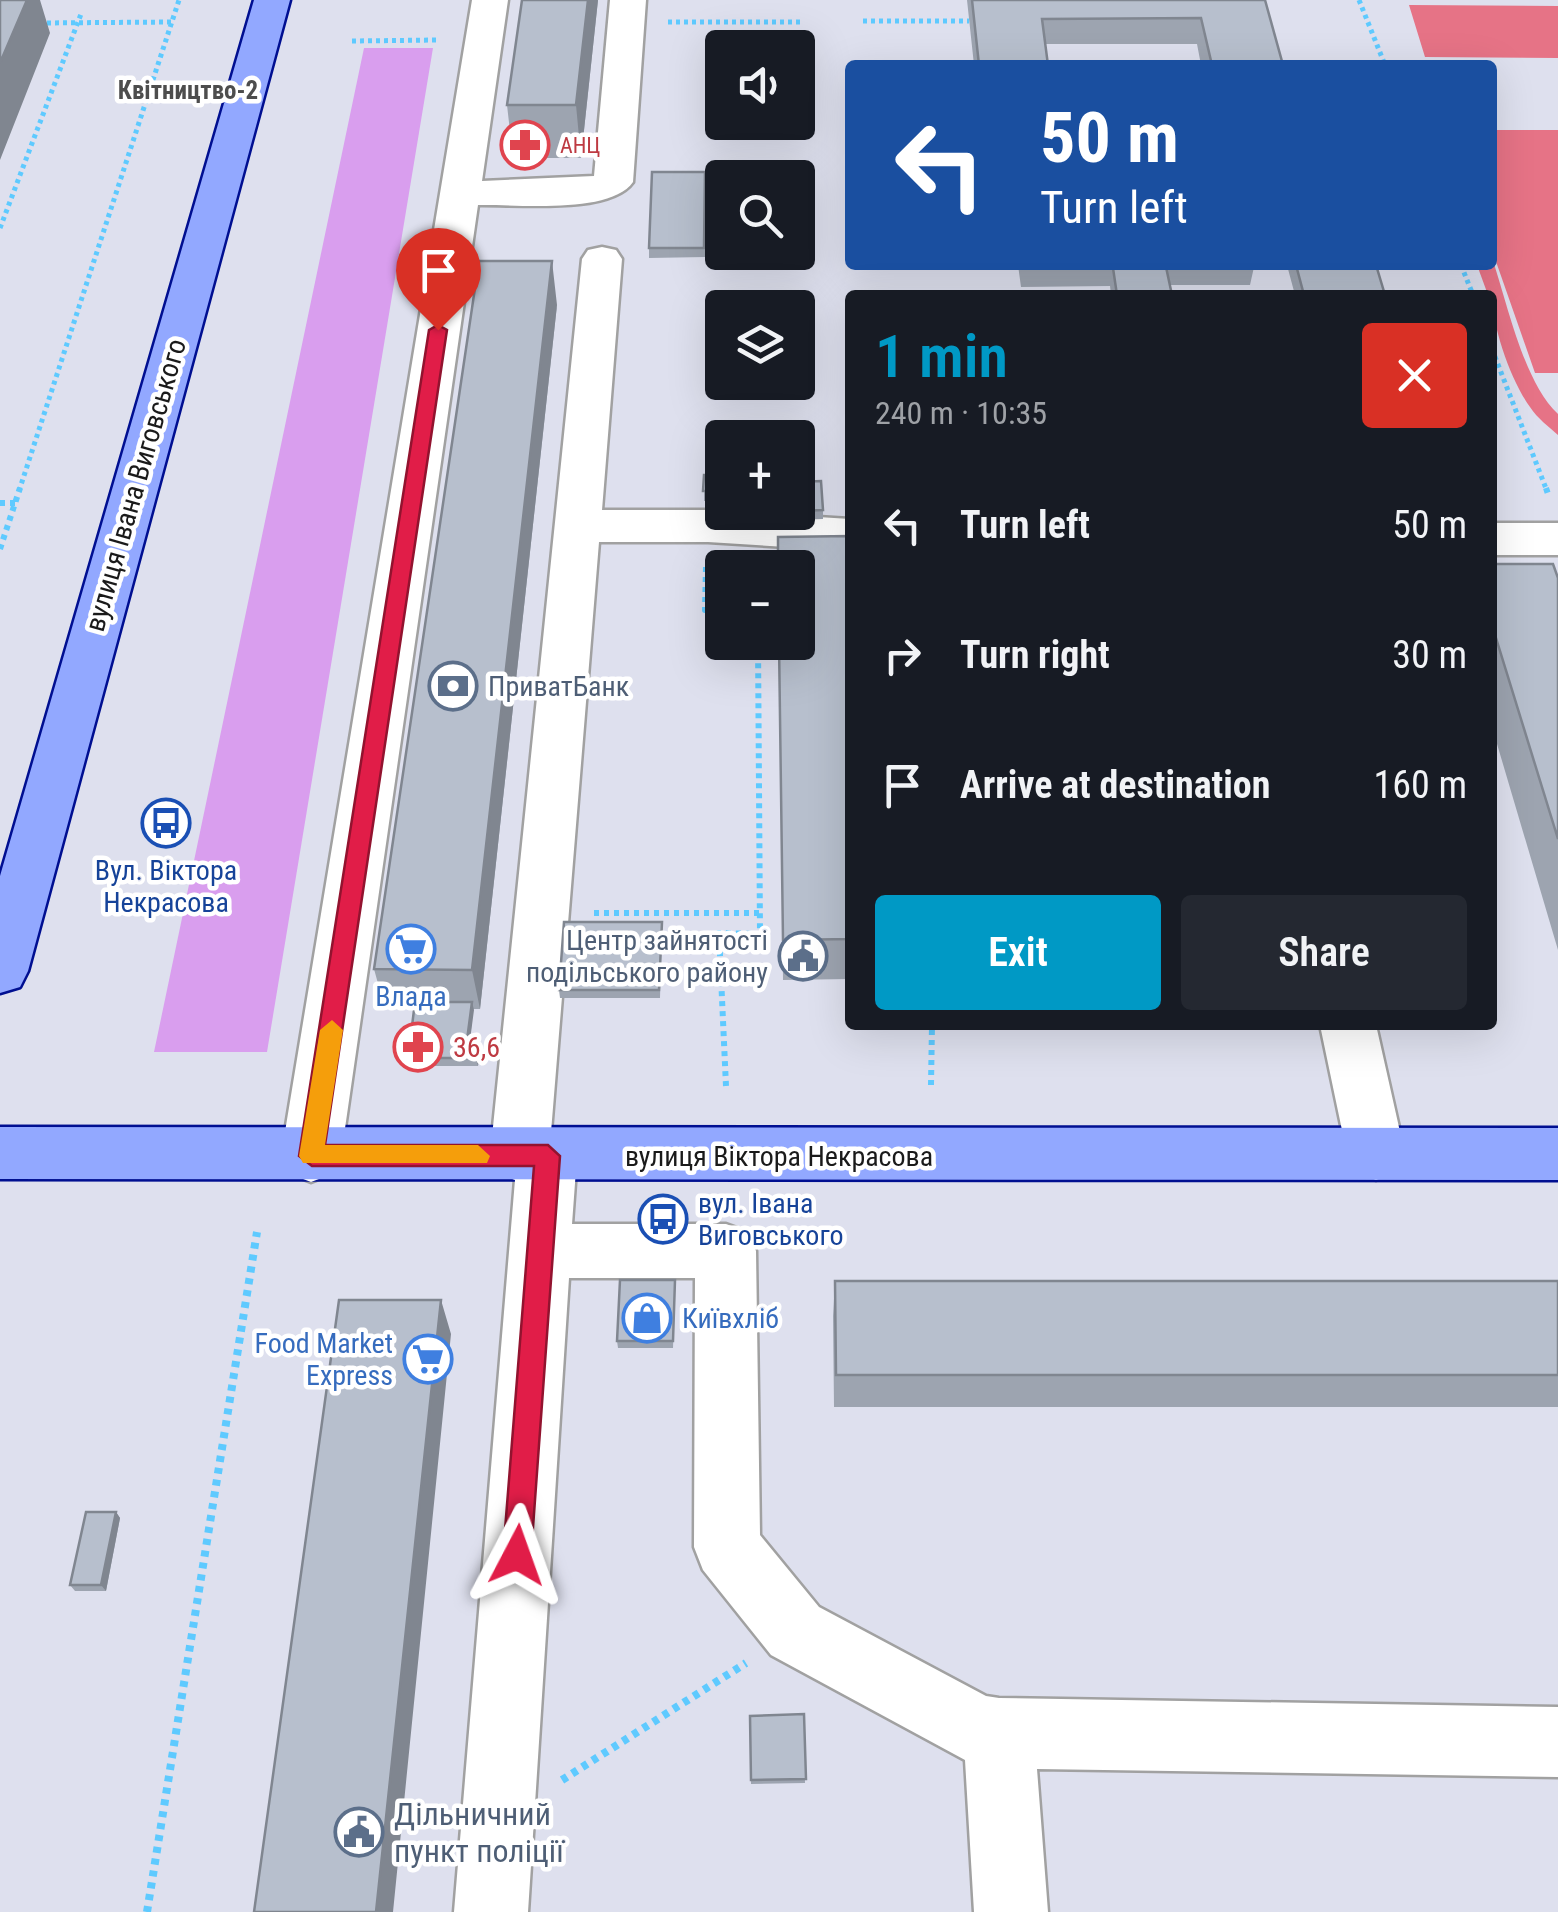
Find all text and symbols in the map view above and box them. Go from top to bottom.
map controls [705,30,815,660]
button: sound [705,30,815,140]
district label: Квітництво-2 [118,76,258,105]
text: 50 m [1040,97,1179,179]
icon: left [875,100,1005,230]
pharmacy icon: АНЦ [499,119,551,171]
place label: АНЦ [560,133,600,158]
button: search [705,160,815,270]
text: Turn left [1040,181,1188,234]
pin [396,228,481,331]
icon: arrive [411,243,466,298]
button: layers [705,290,815,400]
text: 1 min [875,321,1008,392]
button: close [1362,323,1467,428]
street label: вулиця Івана Виговського [78,335,193,635]
text: 240 m · 10:35 [875,394,1047,432]
button: + [705,420,815,530]
icon: left [875,498,930,553]
text: Turn left [960,503,1090,547]
text: 50 m [1392,503,1467,547]
button: − [705,550,815,660]
icon: right [875,628,930,683]
text: Turn right [960,633,1110,677]
text: 30 m [1392,633,1467,677]
bank icon: ПриватБанк [427,660,479,712]
place label: ПриватБанк [488,670,629,703]
icon: arrive [875,758,930,813]
text: Arrive at destination [960,763,1270,807]
text: 160 m [1373,763,1467,807]
bus stop icon: Вул. Віктора Некрасова [140,797,192,849]
place label: Вул. Віктора Некрасова [95,854,237,919]
button: Exit [875,895,1161,1010]
button: Share [1181,895,1467,1010]
supermarket icon: Влада [385,923,437,975]
place label: Центр зайнятості подільського району [526,924,768,989]
public building icon: Центр зайнятості подільського району [777,930,829,982]
place label: Влада [375,980,447,1013]
pharmacy icon: 36,6 [392,1021,444,1073]
place label: 36,6 [453,1031,500,1064]
street label: вулиця Віктора Некрасова [625,1140,933,1173]
place label: вул. Івана Виговського [698,1187,844,1252]
bus stop icon: вул. Івана Виговського [637,1193,689,1245]
shop icon: Київхліб [621,1292,673,1344]
place label: Київхліб [682,1302,779,1335]
place label: Food Market Express [255,1327,393,1392]
supermarket icon: Food Market Express [402,1333,454,1385]
position arrow [465,1503,569,1607]
place label: Дільничний пункт поліції [394,1795,565,1870]
public building icon: Дільничний пункт поліції [333,1806,385,1858]

